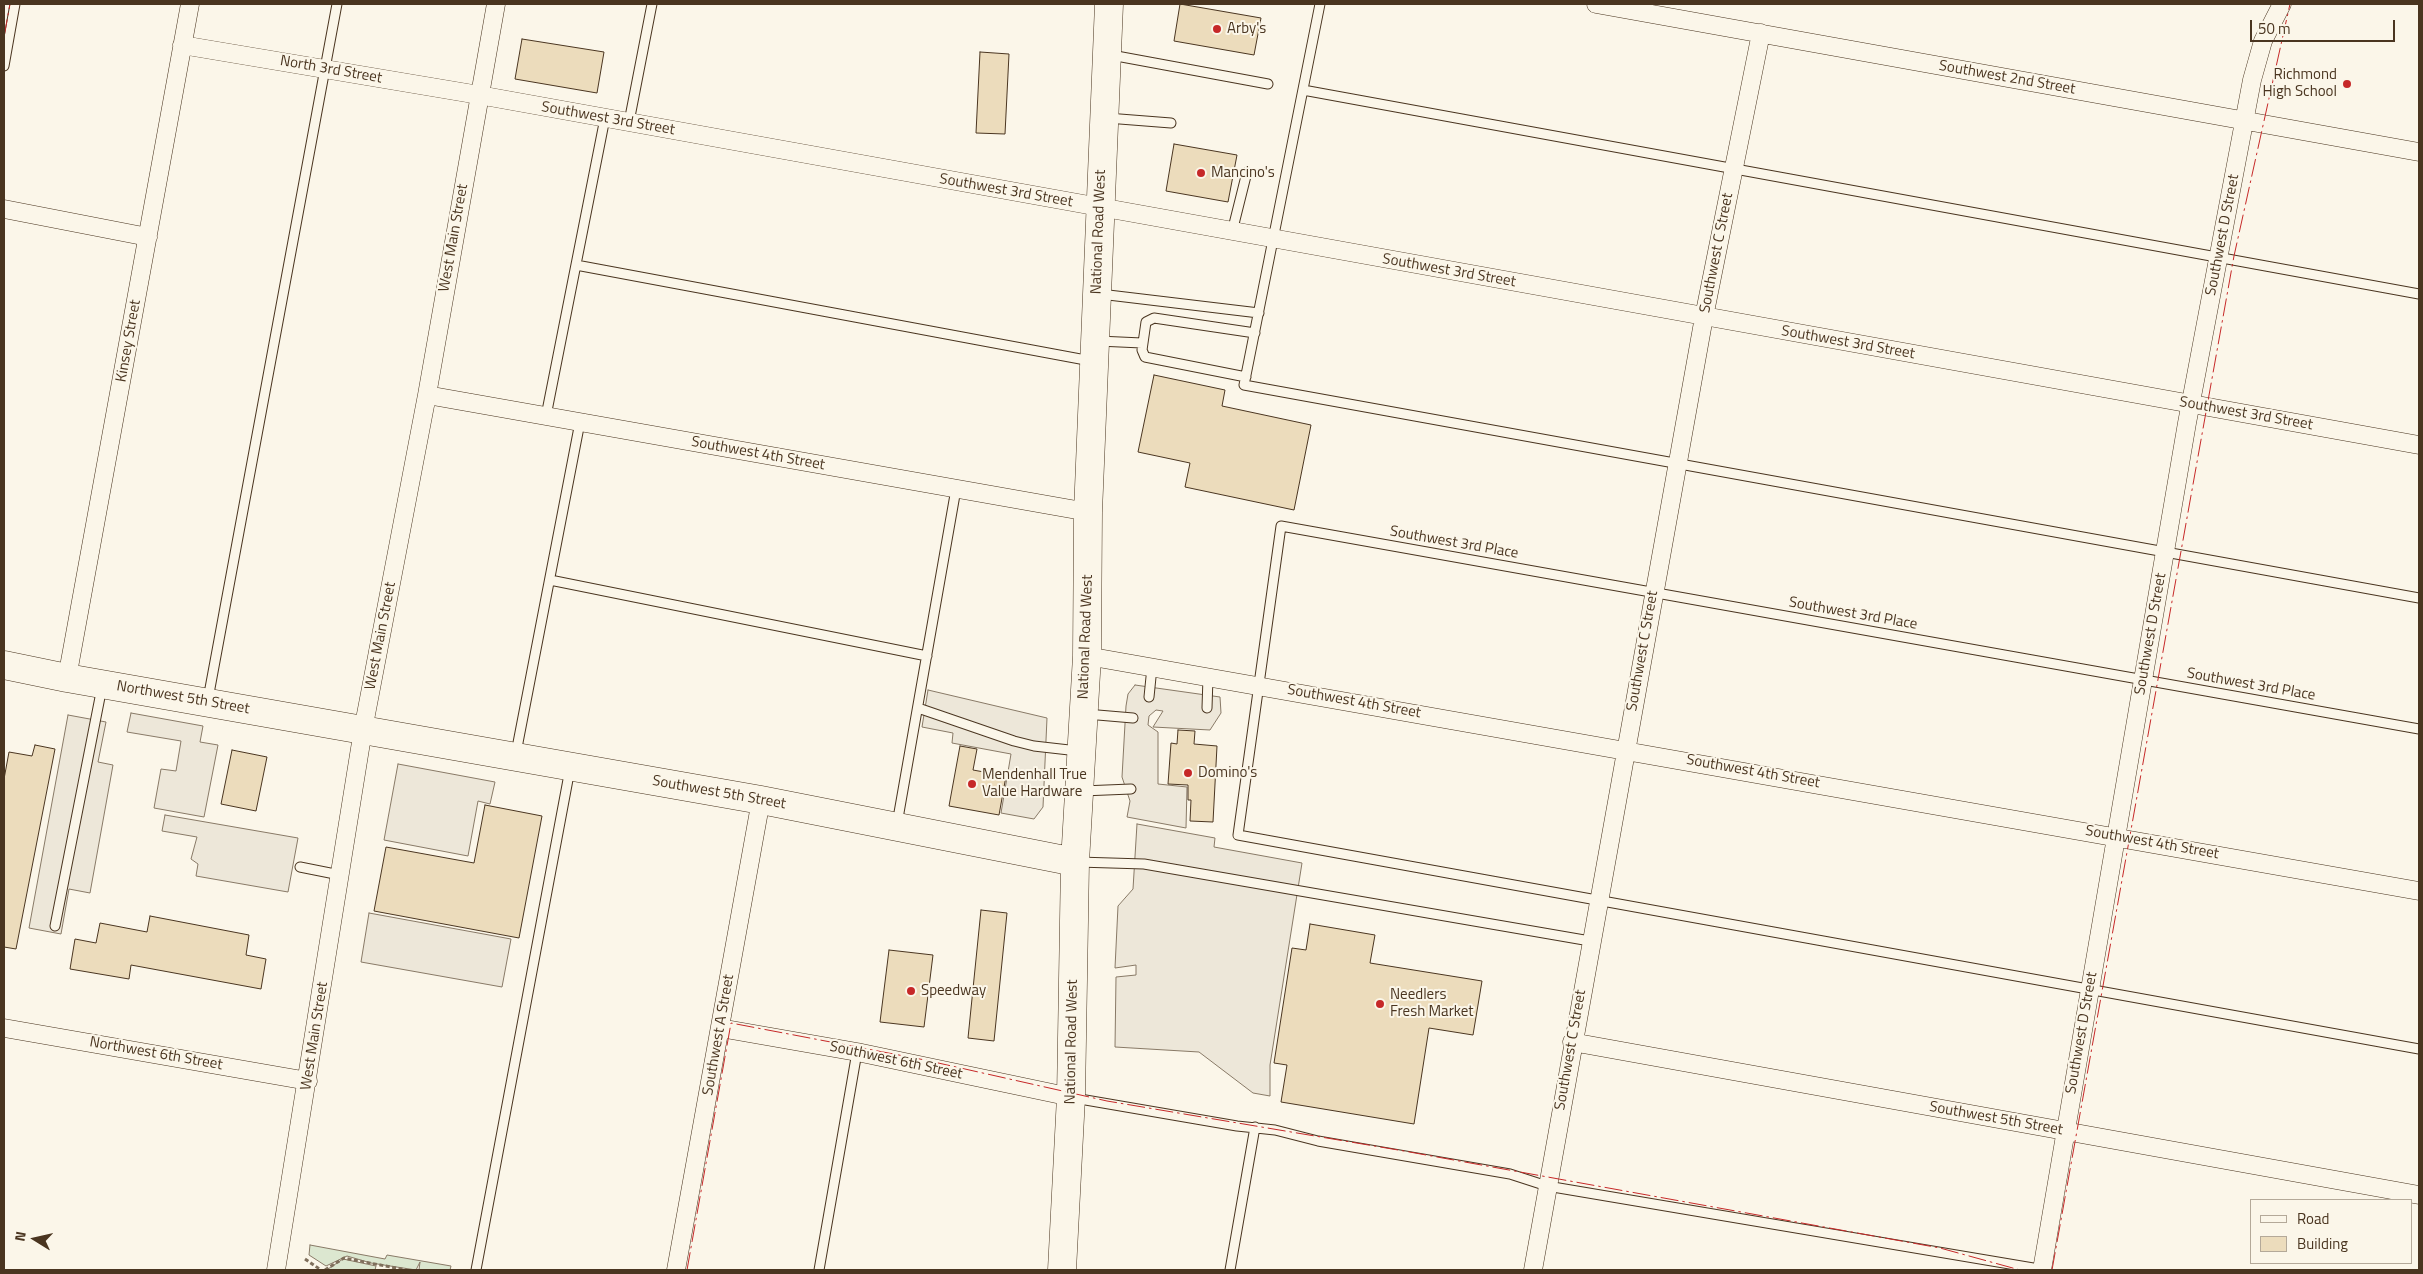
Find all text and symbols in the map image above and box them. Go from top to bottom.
scale bar [2253,10,2398,42]
text: 50 m [2258,17,2291,40]
place label: Arby's [1227,20,1266,38]
marker: Arby's [1211,23,1223,35]
street label: North 3rd Street [279,52,383,88]
street label: Southwest 2nd Street [1937,57,2077,99]
place label: Richmond High School [2262,66,2337,101]
marker: Richmond High School [2341,78,2353,90]
street label: Southwest 3rd Street [540,98,676,140]
place label: Mancino's [1211,164,1275,182]
marker: Mancino's [1195,167,1207,179]
street label: National Road West [1088,169,1110,295]
street label: Southwest 3rd Street [938,170,1074,212]
street label: Southwest D Street [2202,173,2244,297]
street label: West Main Street [436,183,472,293]
street label: Southwest C Street [1697,191,1737,315]
street label: Southwest 3rd Street [1381,250,1517,292]
street label: Kinsey Street [113,298,145,384]
street label: Southwest 3rd Street [1780,322,1916,364]
street label: Southwest 3rd Street [2178,393,2314,435]
street label: Southwest 4th Street [690,433,826,475]
street label: Southwest 3rd Place [1388,523,1520,563]
street label: Southwest D Street [2131,572,2171,696]
street label: National Road West [1075,574,1097,700]
street label: West Main Street [362,581,400,691]
street label: Southwest C Street [1624,589,1662,713]
street label: Southwest 3rd Place [1787,594,1919,634]
street label: Southwest 3rd Place [2185,665,2317,705]
street label: Northwest 5th Street [115,677,251,719]
street label: Southwest 4th Street [1286,681,1422,723]
street label: Southwest 4th Street [1685,751,1821,793]
place label: Domino's [1198,764,1257,782]
place label: Mendenhall True Value Hardware [982,766,1087,801]
marker: Domino's [1182,767,1194,779]
street label: Southwest 5th Street [651,772,787,814]
marker: Mendenhall True Value Hardware [966,778,978,790]
street label: Southwest 4th Street [2084,822,2220,864]
street label: Southwest D Street [2062,971,2102,1095]
street label: Southwest A Street [699,973,739,1097]
street label: National Road West [1062,979,1082,1105]
street label: West Main Street [298,981,332,1091]
place label: Speedway [921,982,986,1000]
marker: Speedway [905,985,917,997]
place label: Needlers Fresh Market [1390,986,1474,1021]
street label: Southwest C Street [1552,988,1590,1112]
marker: Needlers Fresh Market [1374,998,1386,1010]
street label: Northwest 6th Street [88,1033,224,1075]
street label: Southwest 6th Street [828,1038,964,1084]
street label: Southwest 5th Street [1928,1098,2064,1140]
legend [2250,1199,2413,1264]
text: Road [2297,1207,2329,1230]
north arrow [10,1214,60,1264]
text: N [9,1230,31,1243]
text: Building [2297,1232,2348,1255]

